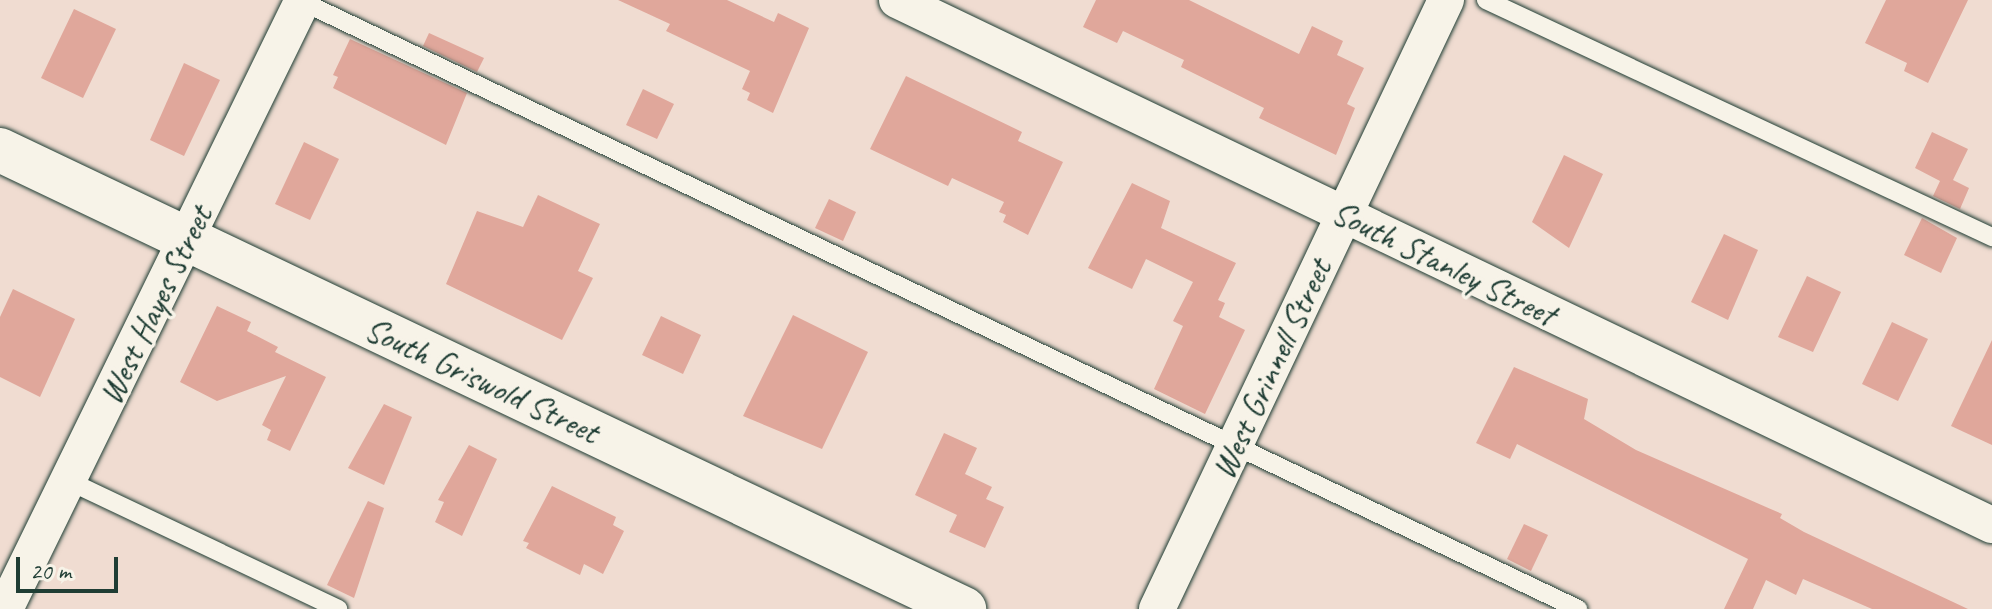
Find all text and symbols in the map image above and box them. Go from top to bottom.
street label: South Stanley Street [1325,191,1563,335]
street label: West Hayes Street [89,199,221,411]
street label: West Grinnell Street [1202,253,1340,485]
street label: South Griswold Street [358,308,606,452]
scale bar [20,541,122,591]
text: 20 m [30,556,71,586]

